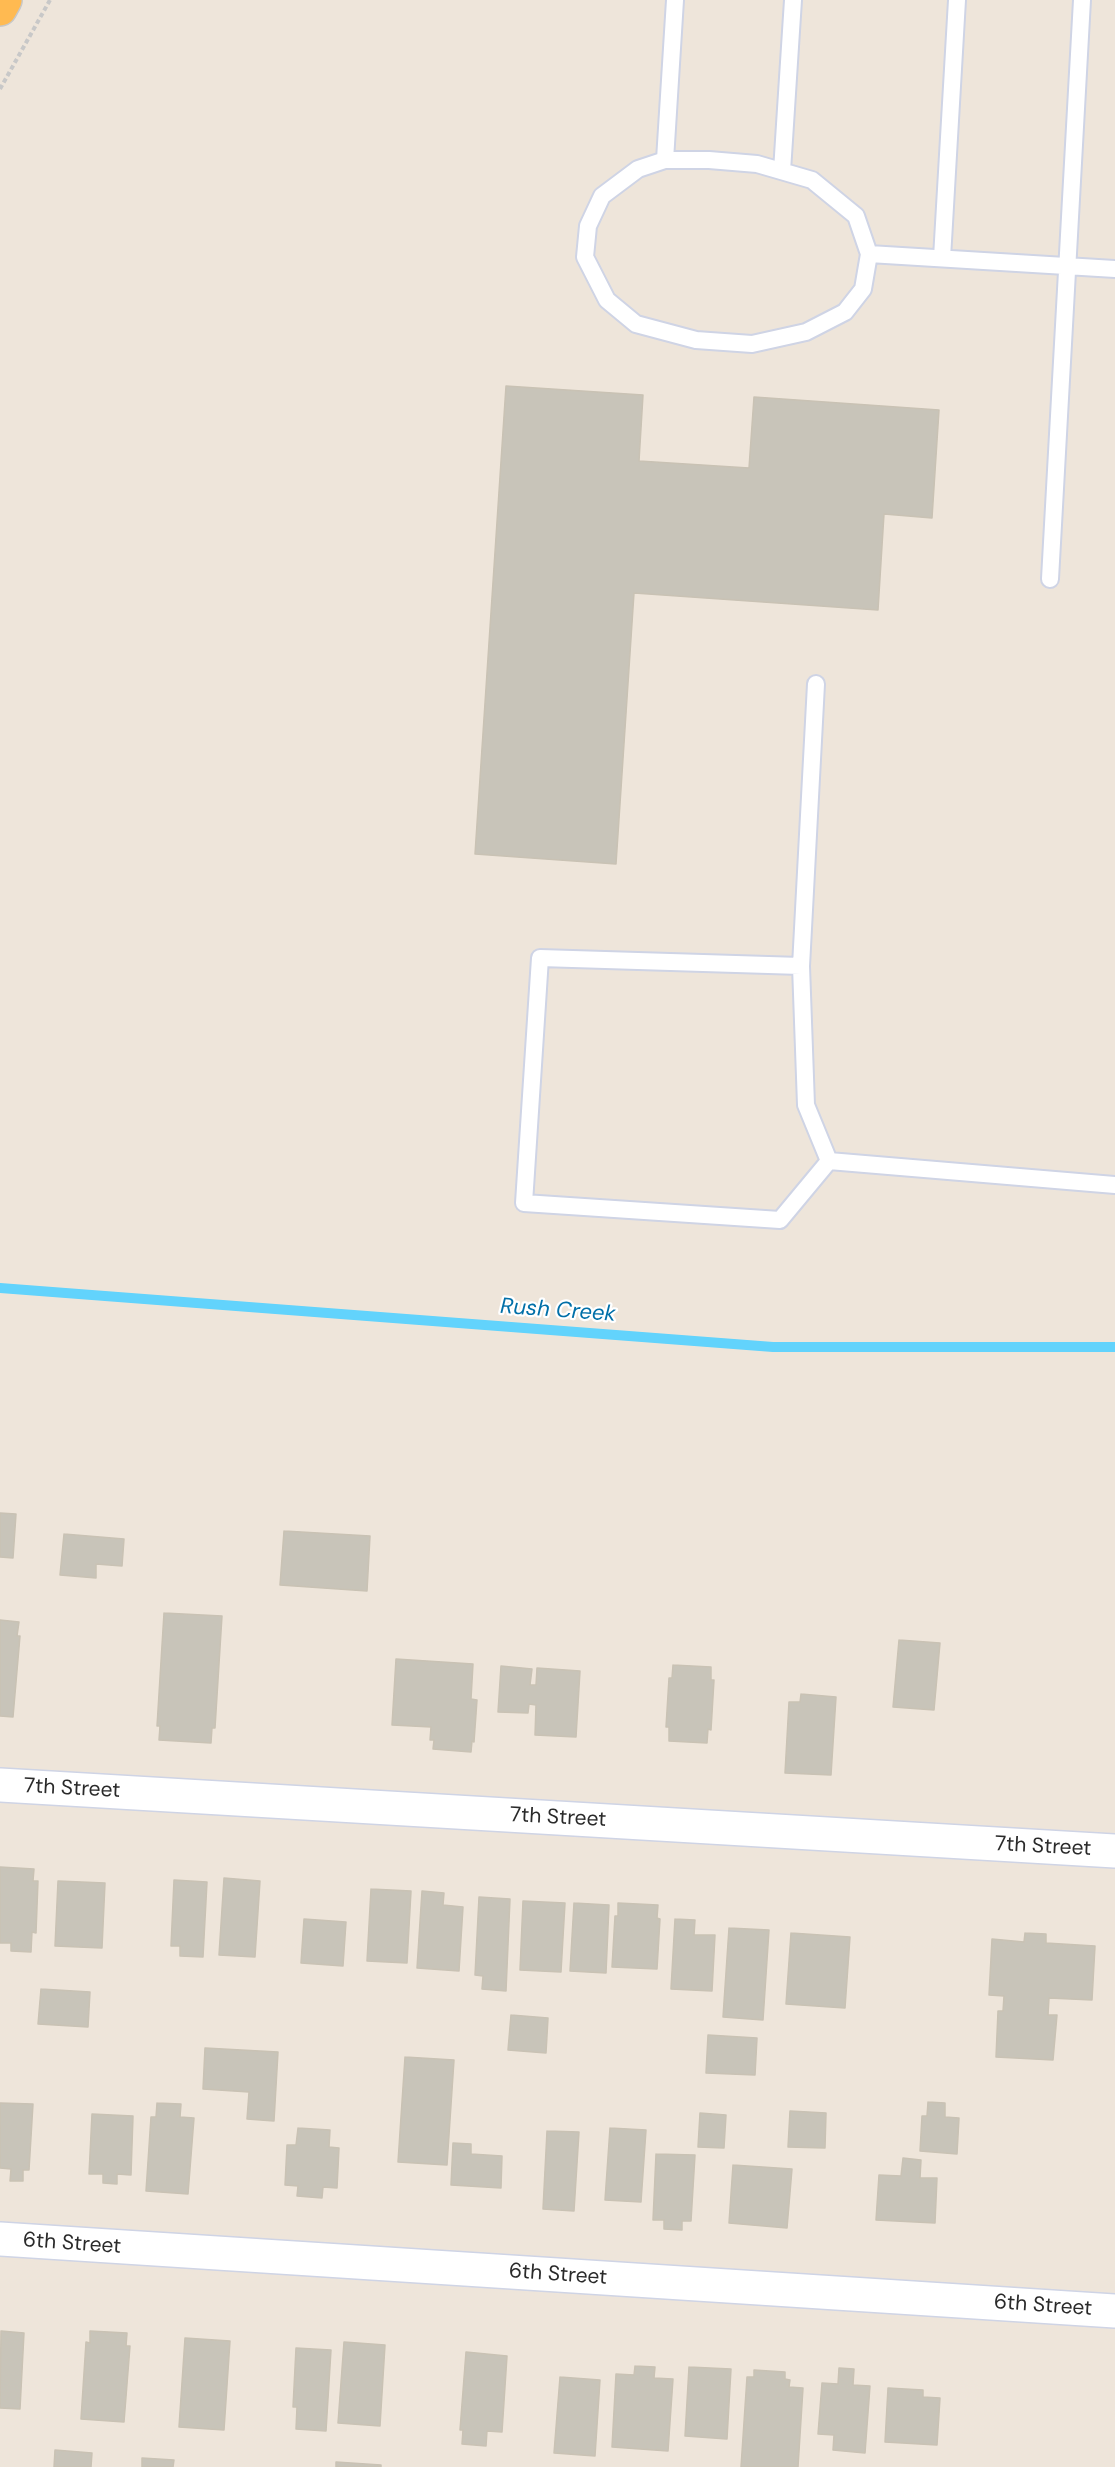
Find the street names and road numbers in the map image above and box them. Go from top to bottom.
street label: 7th Street [23,1774,121,1804]
street label: 7th Street [509,1803,607,1833]
street label: 7th Street [994,1832,1092,1862]
street label: 6th Street [22,2228,122,2260]
street label: 6th Street [508,2259,608,2291]
street label: 6th Street [993,2290,1093,2322]

